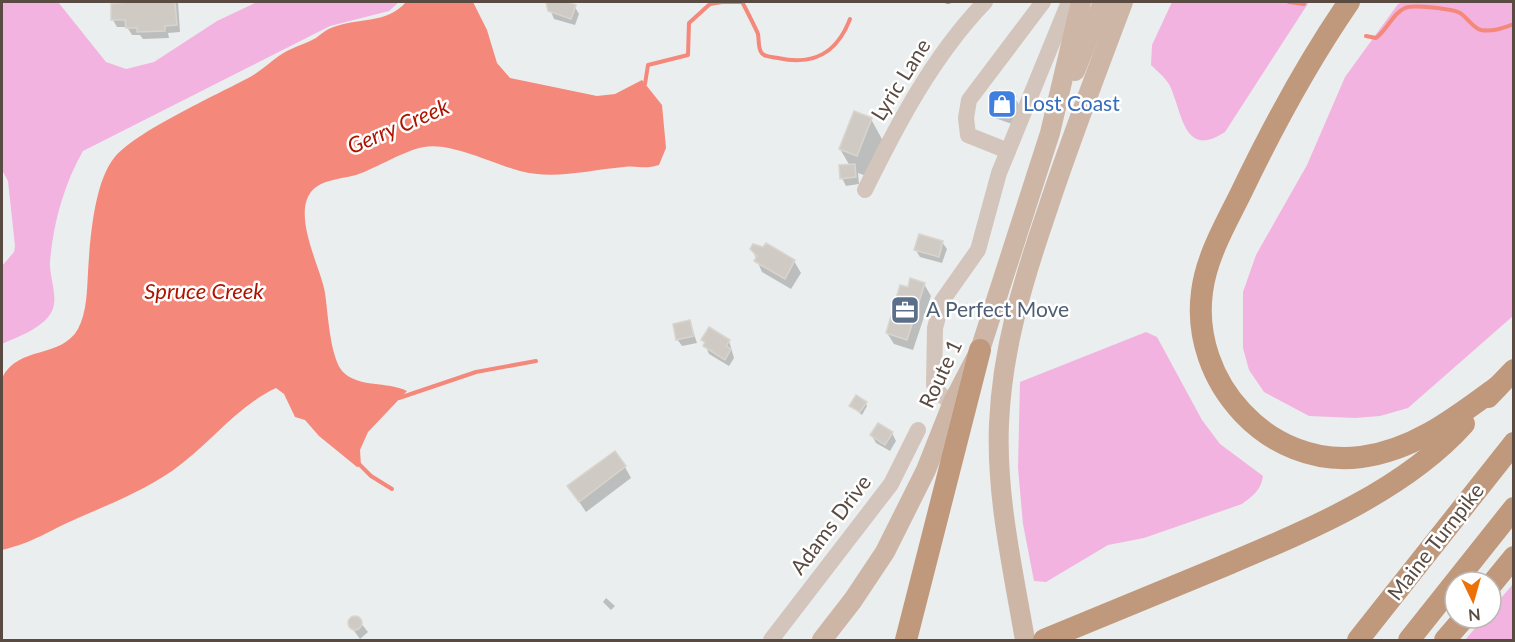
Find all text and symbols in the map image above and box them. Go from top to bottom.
street label: Lyric Lane [865,34,935,125]
shop icon: Lost Coast [986,88,1018,120]
place label: Lost Coast [1023,90,1120,115]
water label: Gerry Creek [343,92,453,159]
water label: Spruce Creek [144,277,264,304]
office icon: A Perfect Move [889,294,921,326]
place label: A Perfect Move [926,296,1069,321]
street label: Route 1 [913,335,966,411]
street label: Adams Drive [784,469,875,579]
street label: Maine Turnpike [1381,478,1488,605]
north arrow [1443,570,1503,630]
text: N [1467,605,1481,625]

